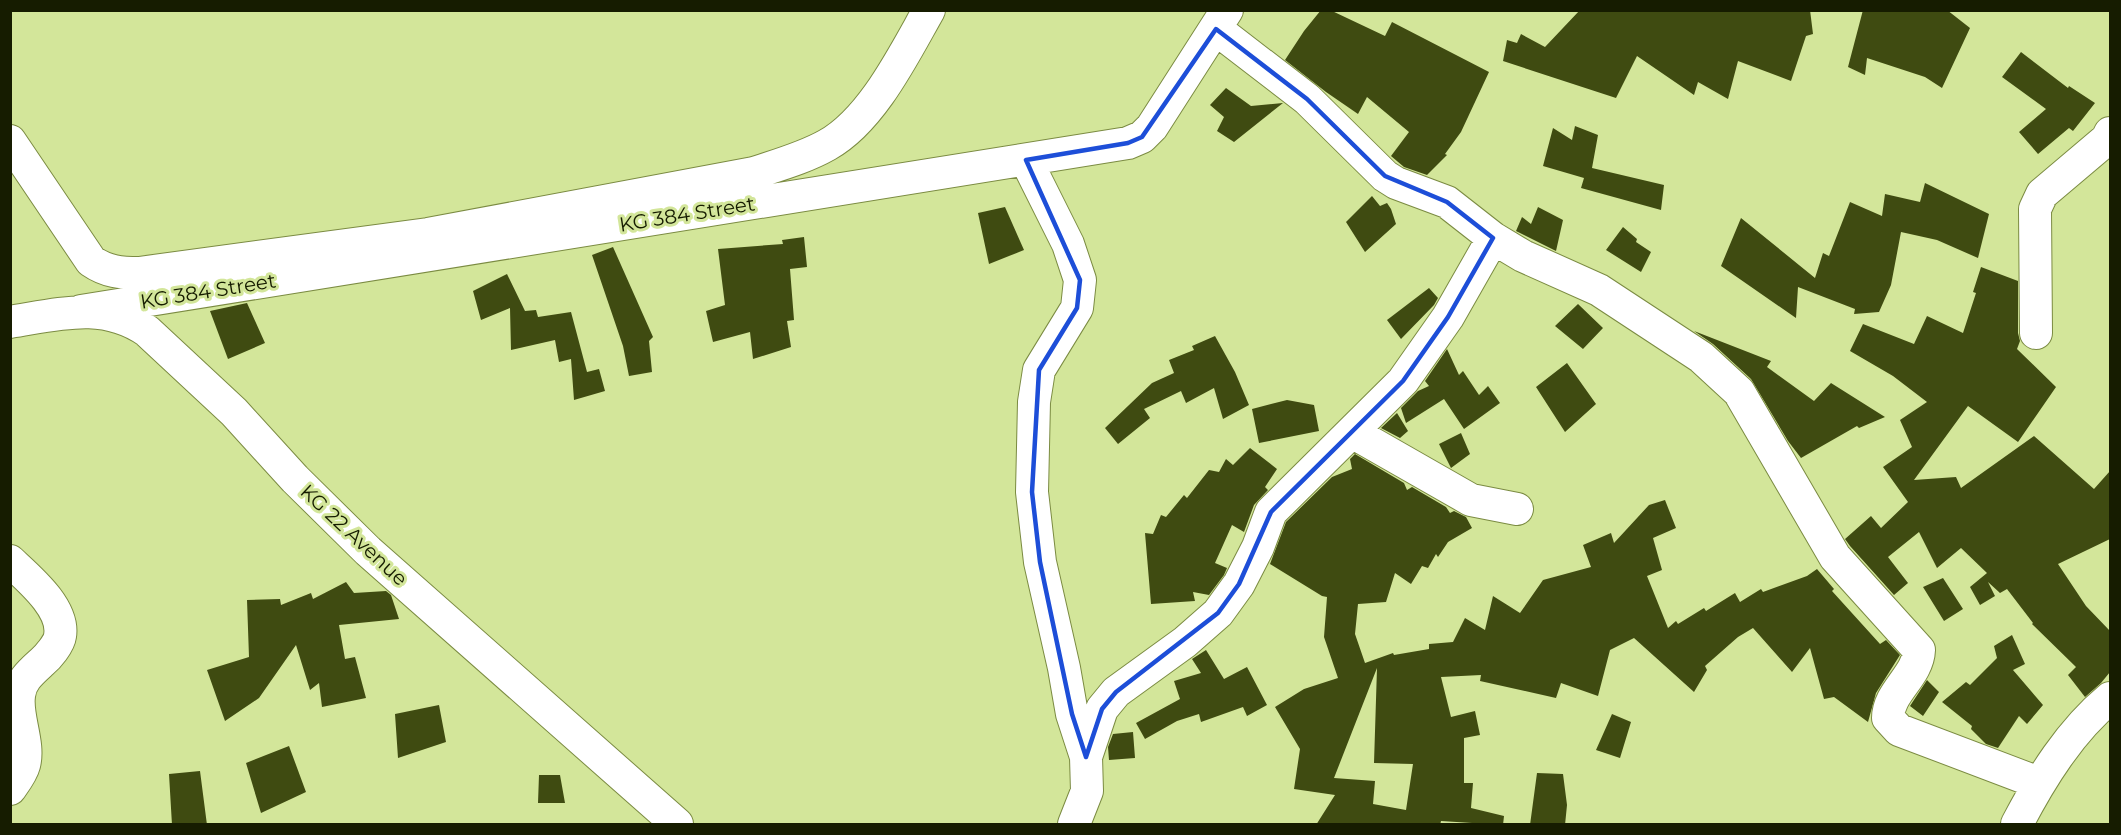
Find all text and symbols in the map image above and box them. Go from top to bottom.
street label: KG 384 Street [617,191,757,237]
street label: KG 384 Street [138,268,278,314]
street label: KG 22 Avenue [296,479,412,591]

